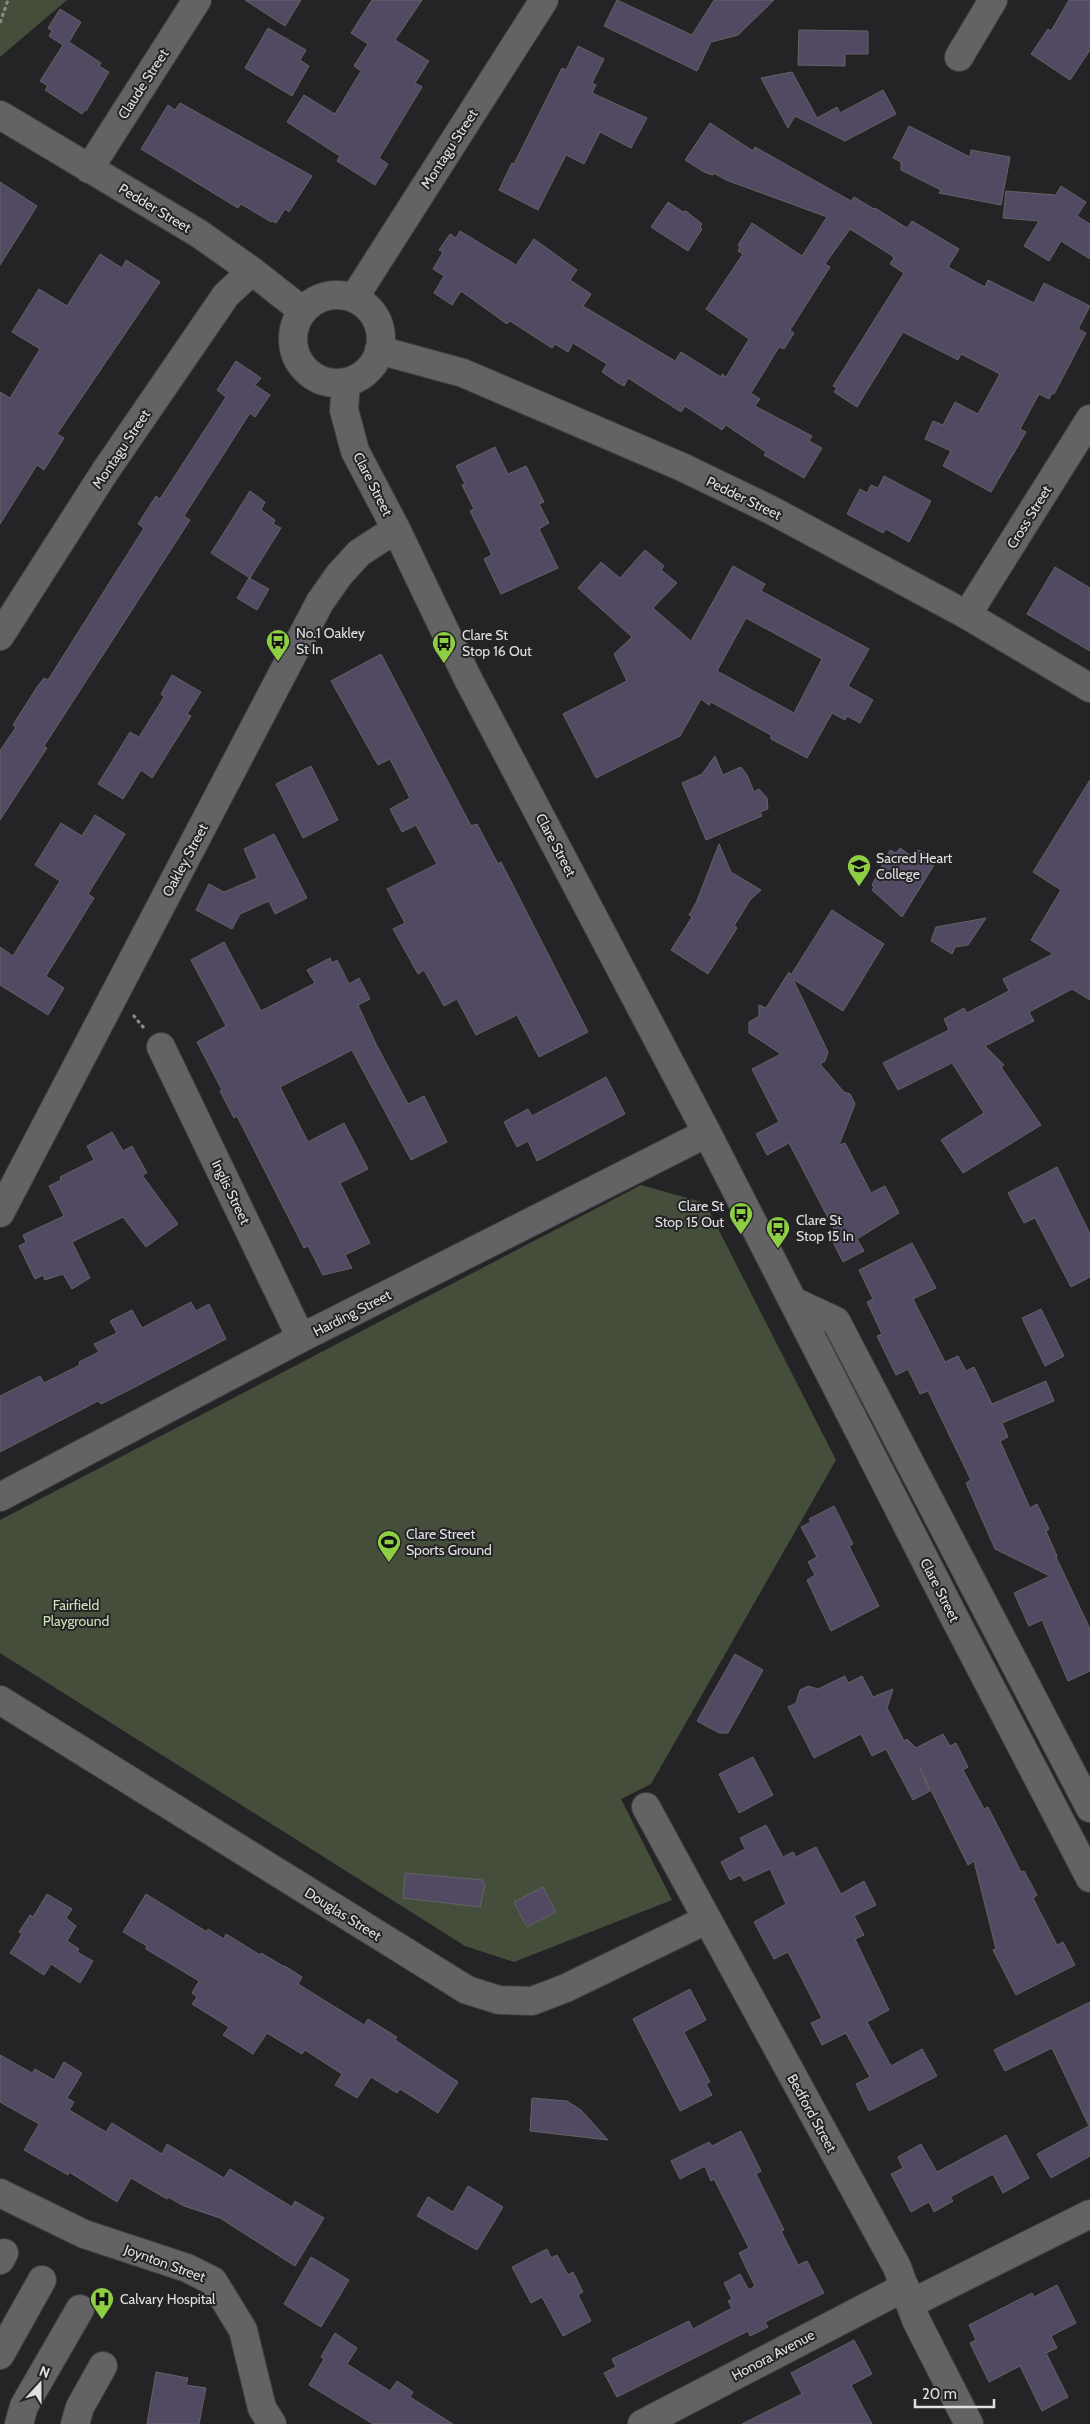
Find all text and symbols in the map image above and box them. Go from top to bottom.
street label: Claude Street [114,45,172,122]
street label: Montagu Street [417,106,482,192]
street label: Pedder Street [116,179,195,237]
street label: Montagu Street [88,406,154,492]
street label: Clare Street [349,449,397,519]
street label: Pedder Street [704,472,785,524]
street label: Cross Street [1003,482,1056,552]
place label: No.1 Oakley St In [296,624,365,658]
place label: Clare St Stop 16 Out [462,626,532,660]
bus stop icon: No.1 Oakley St In [265,628,291,662]
bus stop icon: Clare St Stop 16 Out [431,630,457,664]
street label: Clare Street [532,810,580,880]
street label: Oakley Street [158,820,212,900]
place label: Sacred Heart College [876,849,953,883]
school or university icon: Sacred Heart College [846,853,872,887]
street label: Inglis Street [208,1157,254,1227]
place label: Clare St Stop 15 Out [655,1197,724,1231]
bus stop icon: Clare St Stop 15 Out [728,1201,754,1235]
place label: Clare St Stop 15 In [796,1211,854,1245]
bus stop icon: Clare St Stop 15 In [765,1215,791,1249]
street label: Harding Street [310,1285,394,1340]
place label: Clare Street Sports Ground [406,1525,492,1559]
sports icon: Clare Street Sports Ground [376,1529,402,1563]
street label: Clare Street [916,1555,964,1625]
park label: Fairfield Playground [43,1596,109,1630]
street label: Douglas Street [301,1883,385,1945]
street label: Bedford Street [783,2071,841,2155]
street label: Joynton Street [121,2240,208,2286]
hospital icon: Calvary Hospital [89,2286,115,2320]
place label: Calvary Hospital [120,2290,216,2308]
street label: Honora Avenue [728,2326,818,2384]
north arrow [15,2359,65,2409]
text: N [37,2362,53,2382]
scale bar [915,2376,994,2408]
text: 20 m [922,2385,957,2403]

